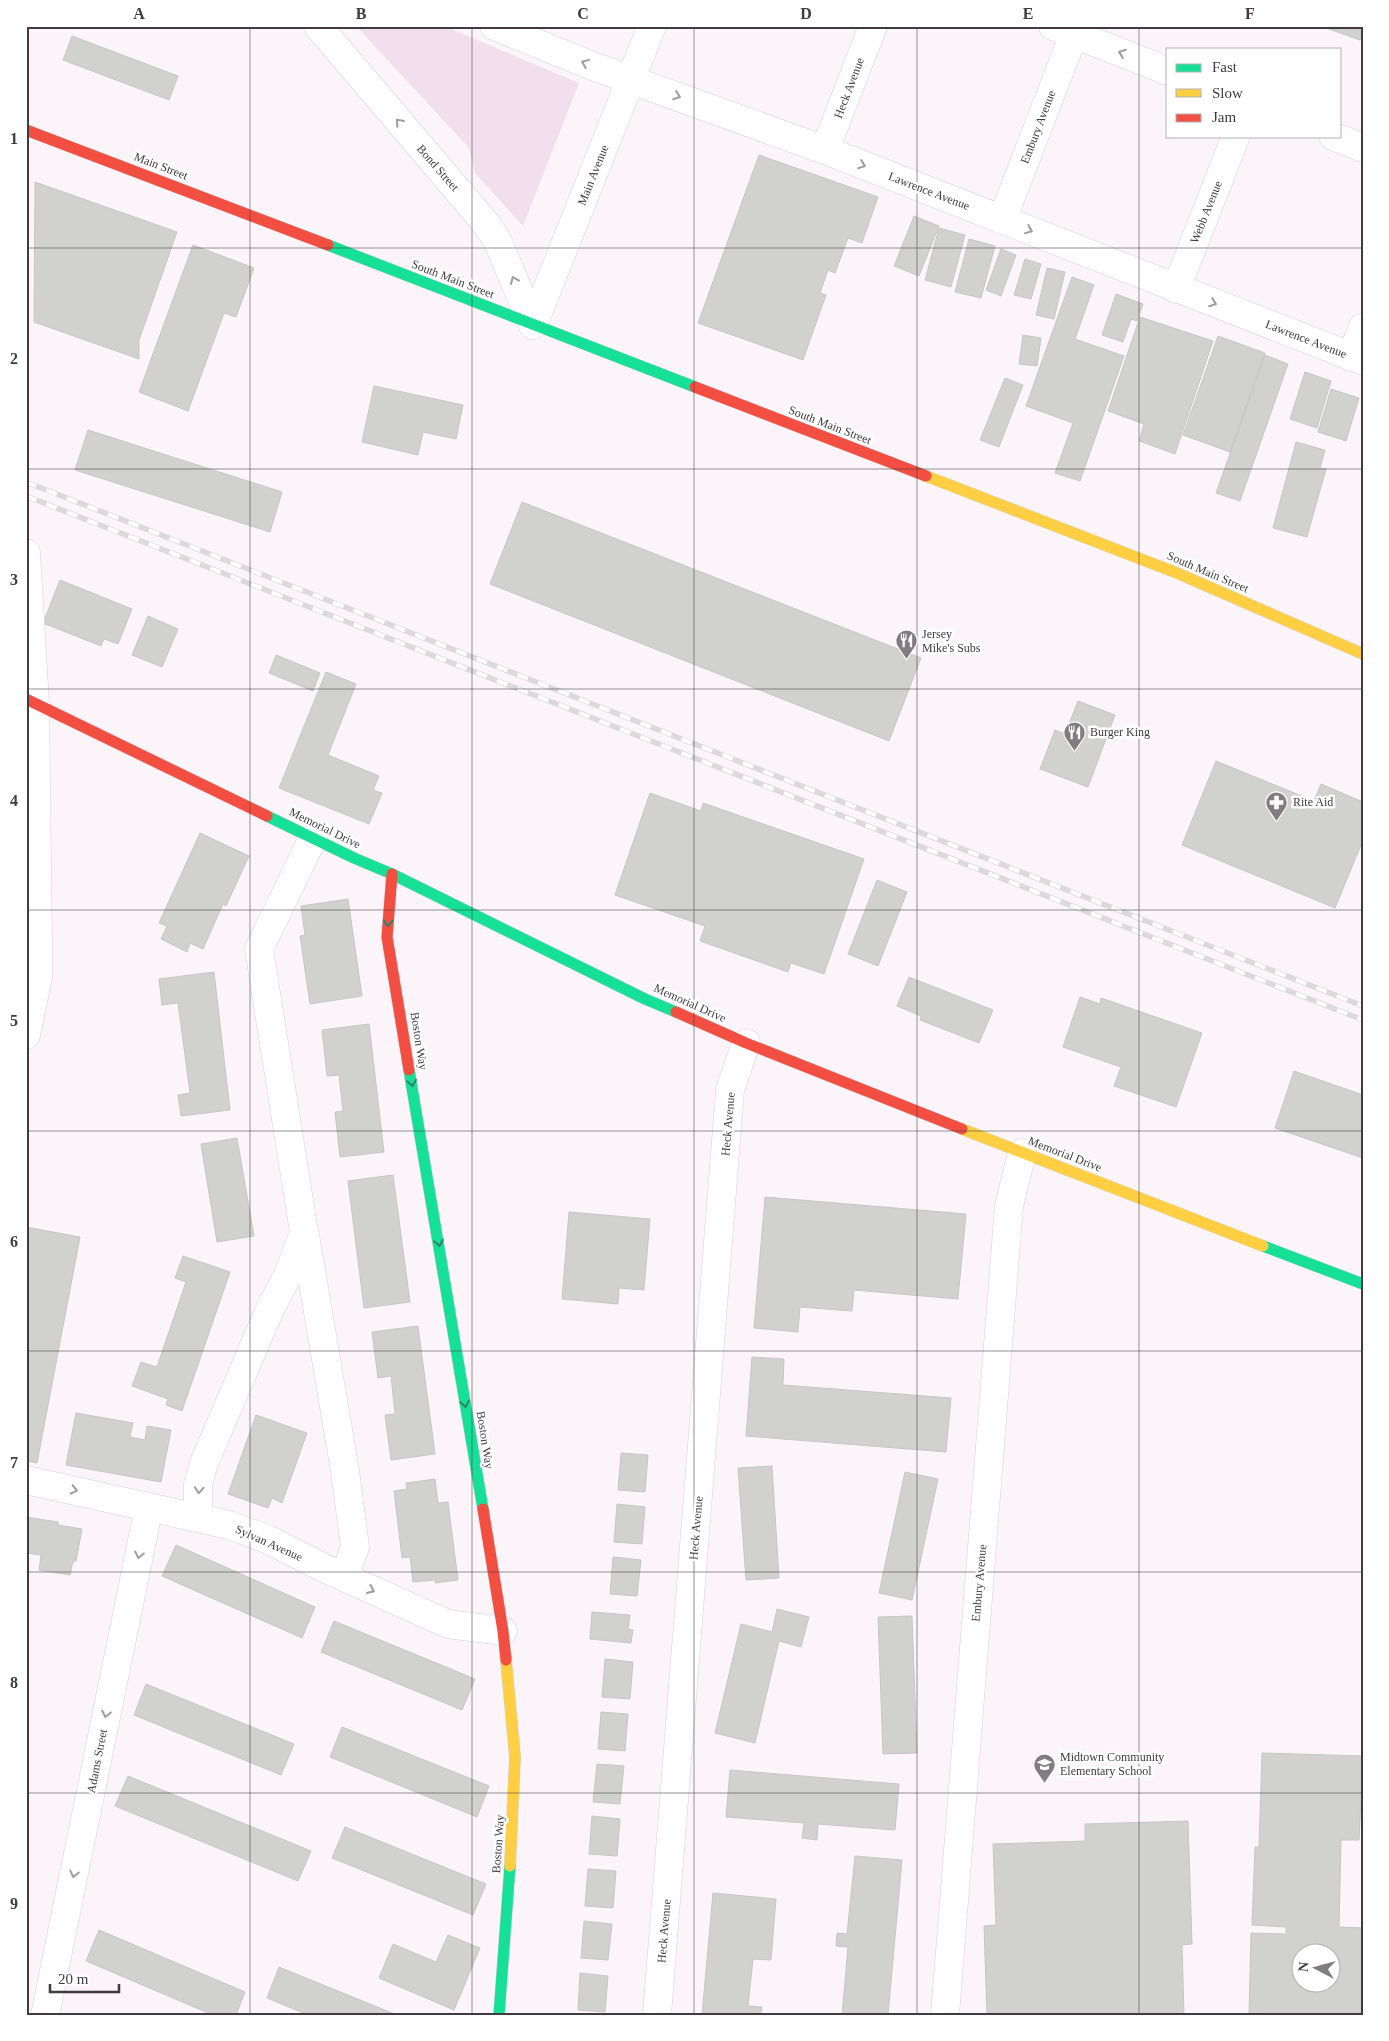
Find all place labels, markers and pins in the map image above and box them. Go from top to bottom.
place label: Jersey Mike's Subs [922,627,981,655]
restaurant icon: Jersey Mike's Subs [894,629,918,660]
restaurant icon: Burger King [1062,720,1086,751]
place label: Burger King [1090,725,1150,739]
pharmacy icon: Rite Aid [1265,790,1289,821]
place label: Rite Aid [1293,795,1333,809]
place label: Midtown Community Elementary School [1060,1750,1164,1778]
school or university icon: Midtown Community Elementary School [1032,1752,1056,1783]

